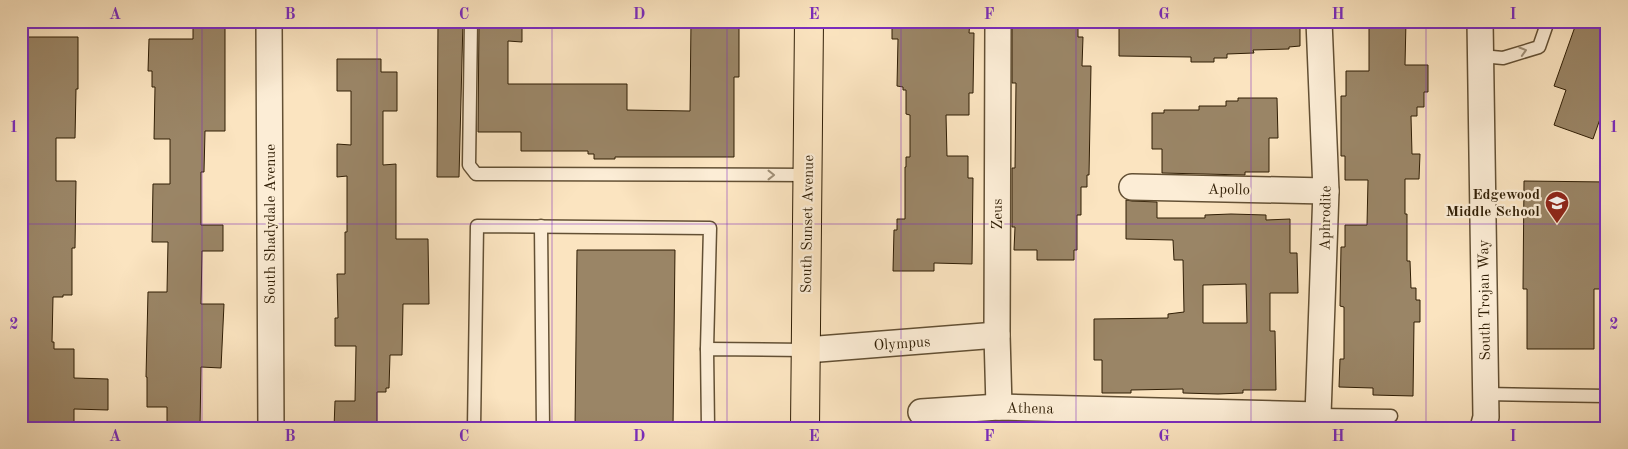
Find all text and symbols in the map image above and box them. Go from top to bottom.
text: A [109,7,121,23]
text: B [284,7,296,23]
text: C [459,7,469,23]
text: D [633,7,645,23]
text: E [808,7,820,23]
text: F [984,7,995,23]
text: G [1158,7,1170,23]
text: H [1331,7,1345,23]
text: I [1509,7,1517,23]
one-way arrow [1519,47,1527,57]
text: 1 [9,120,19,136]
text: 1 [1609,120,1619,136]
street label: South Shadydale Avenue [264,144,279,304]
street label: South Sunset Avenue [800,155,817,293]
one-way arrow [768,170,775,180]
street label: Apollo [1208,183,1250,198]
street label: Aphrodite [1318,185,1335,251]
place label: Edgewood Middle School [1446,188,1540,220]
school or university icon: Edgewood Middle School [1544,190,1570,224]
street label: Zeus [991,198,1006,230]
street label: South Trojan Way [1477,239,1494,361]
text: 2 [9,317,19,333]
text: 2 [1609,317,1619,333]
street label: Olympus [873,335,931,354]
street label: Athena [1006,402,1054,417]
text: A [109,429,121,445]
text: B [284,429,296,445]
text: C [459,429,469,445]
text: D [633,429,645,445]
text: E [808,429,820,445]
text: F [984,429,995,445]
text: G [1158,429,1170,445]
text: H [1331,429,1345,445]
text: I [1509,429,1517,445]

